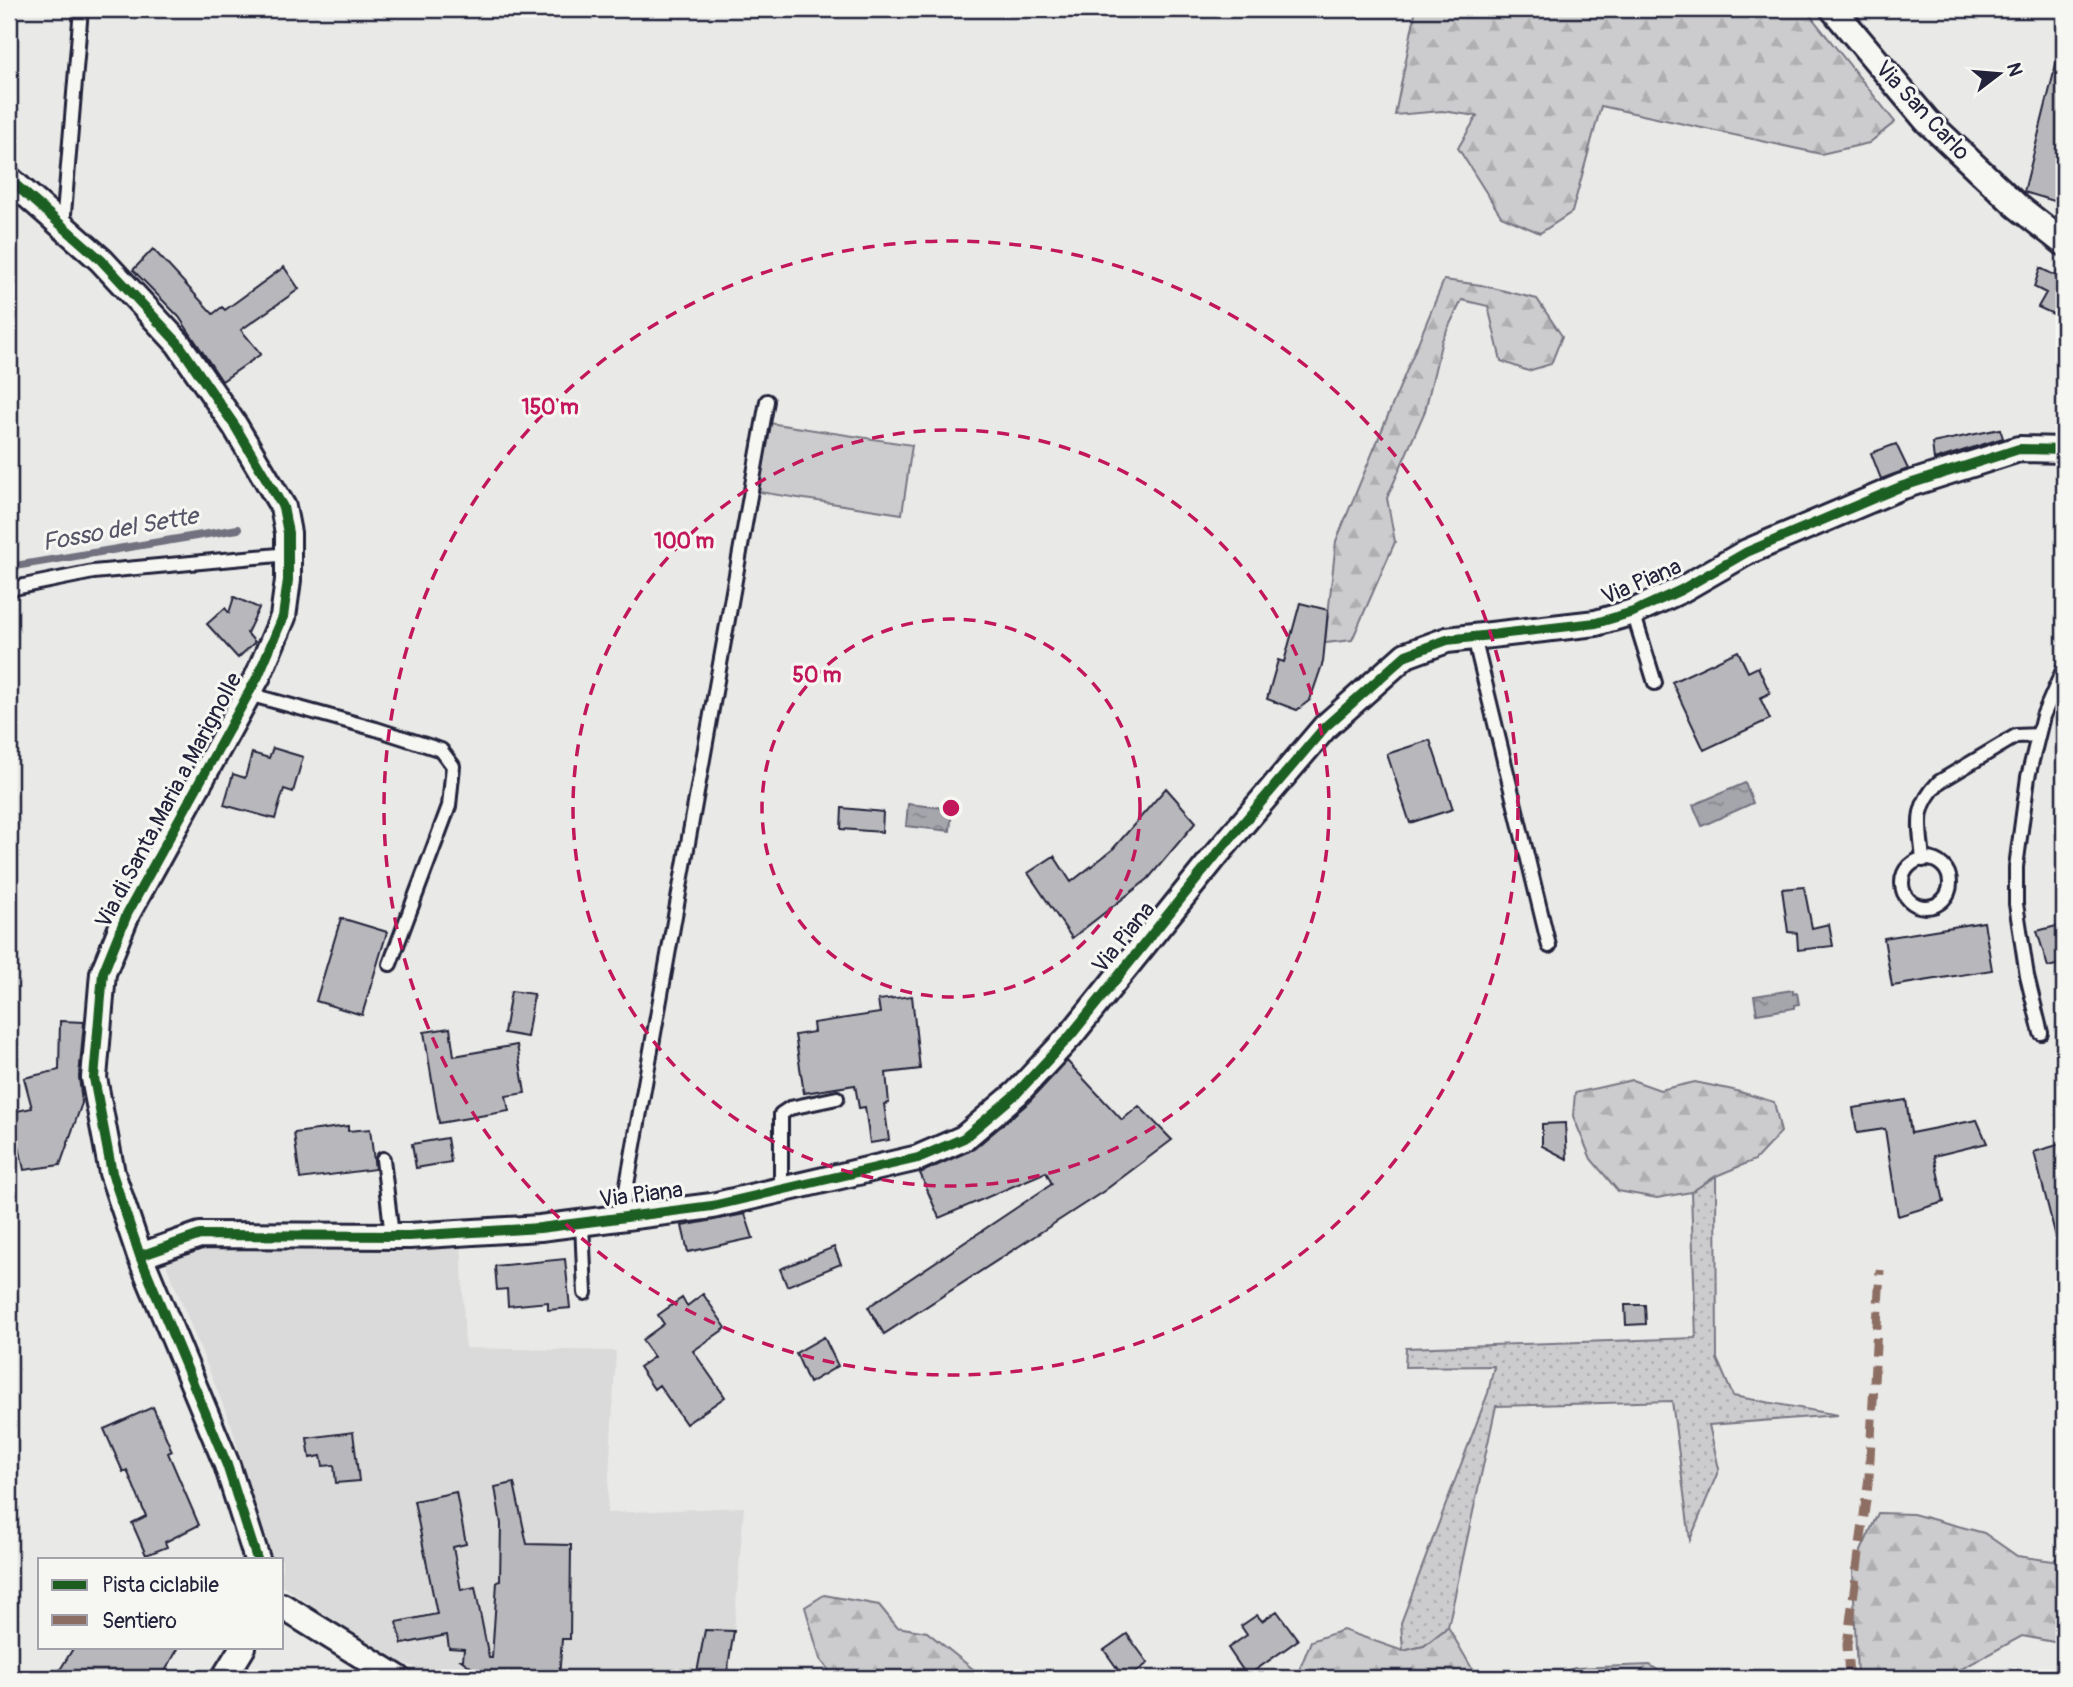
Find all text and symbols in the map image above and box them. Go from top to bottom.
north arrow [1965,38,2035,108]
street label: Via San Carlo [1869,54,1976,166]
text: N [2001,60,2028,79]
text: 150 m [521,394,579,421]
water label: Fosso del Sette [40,501,202,557]
text: 100 m [654,528,714,555]
street label: Via Piana [1597,552,1686,611]
text: 50 m [793,662,842,689]
street label: Via di Santa Maria a Marignolle [89,667,249,933]
centre of rings [939,796,963,820]
street label: Via Piana [1086,896,1161,979]
street label: Via Piana [598,1175,685,1214]
legend [38,1558,284,1648]
text: Pista ciclabile [102,1572,219,1599]
text: Sentiero [102,1608,177,1635]

